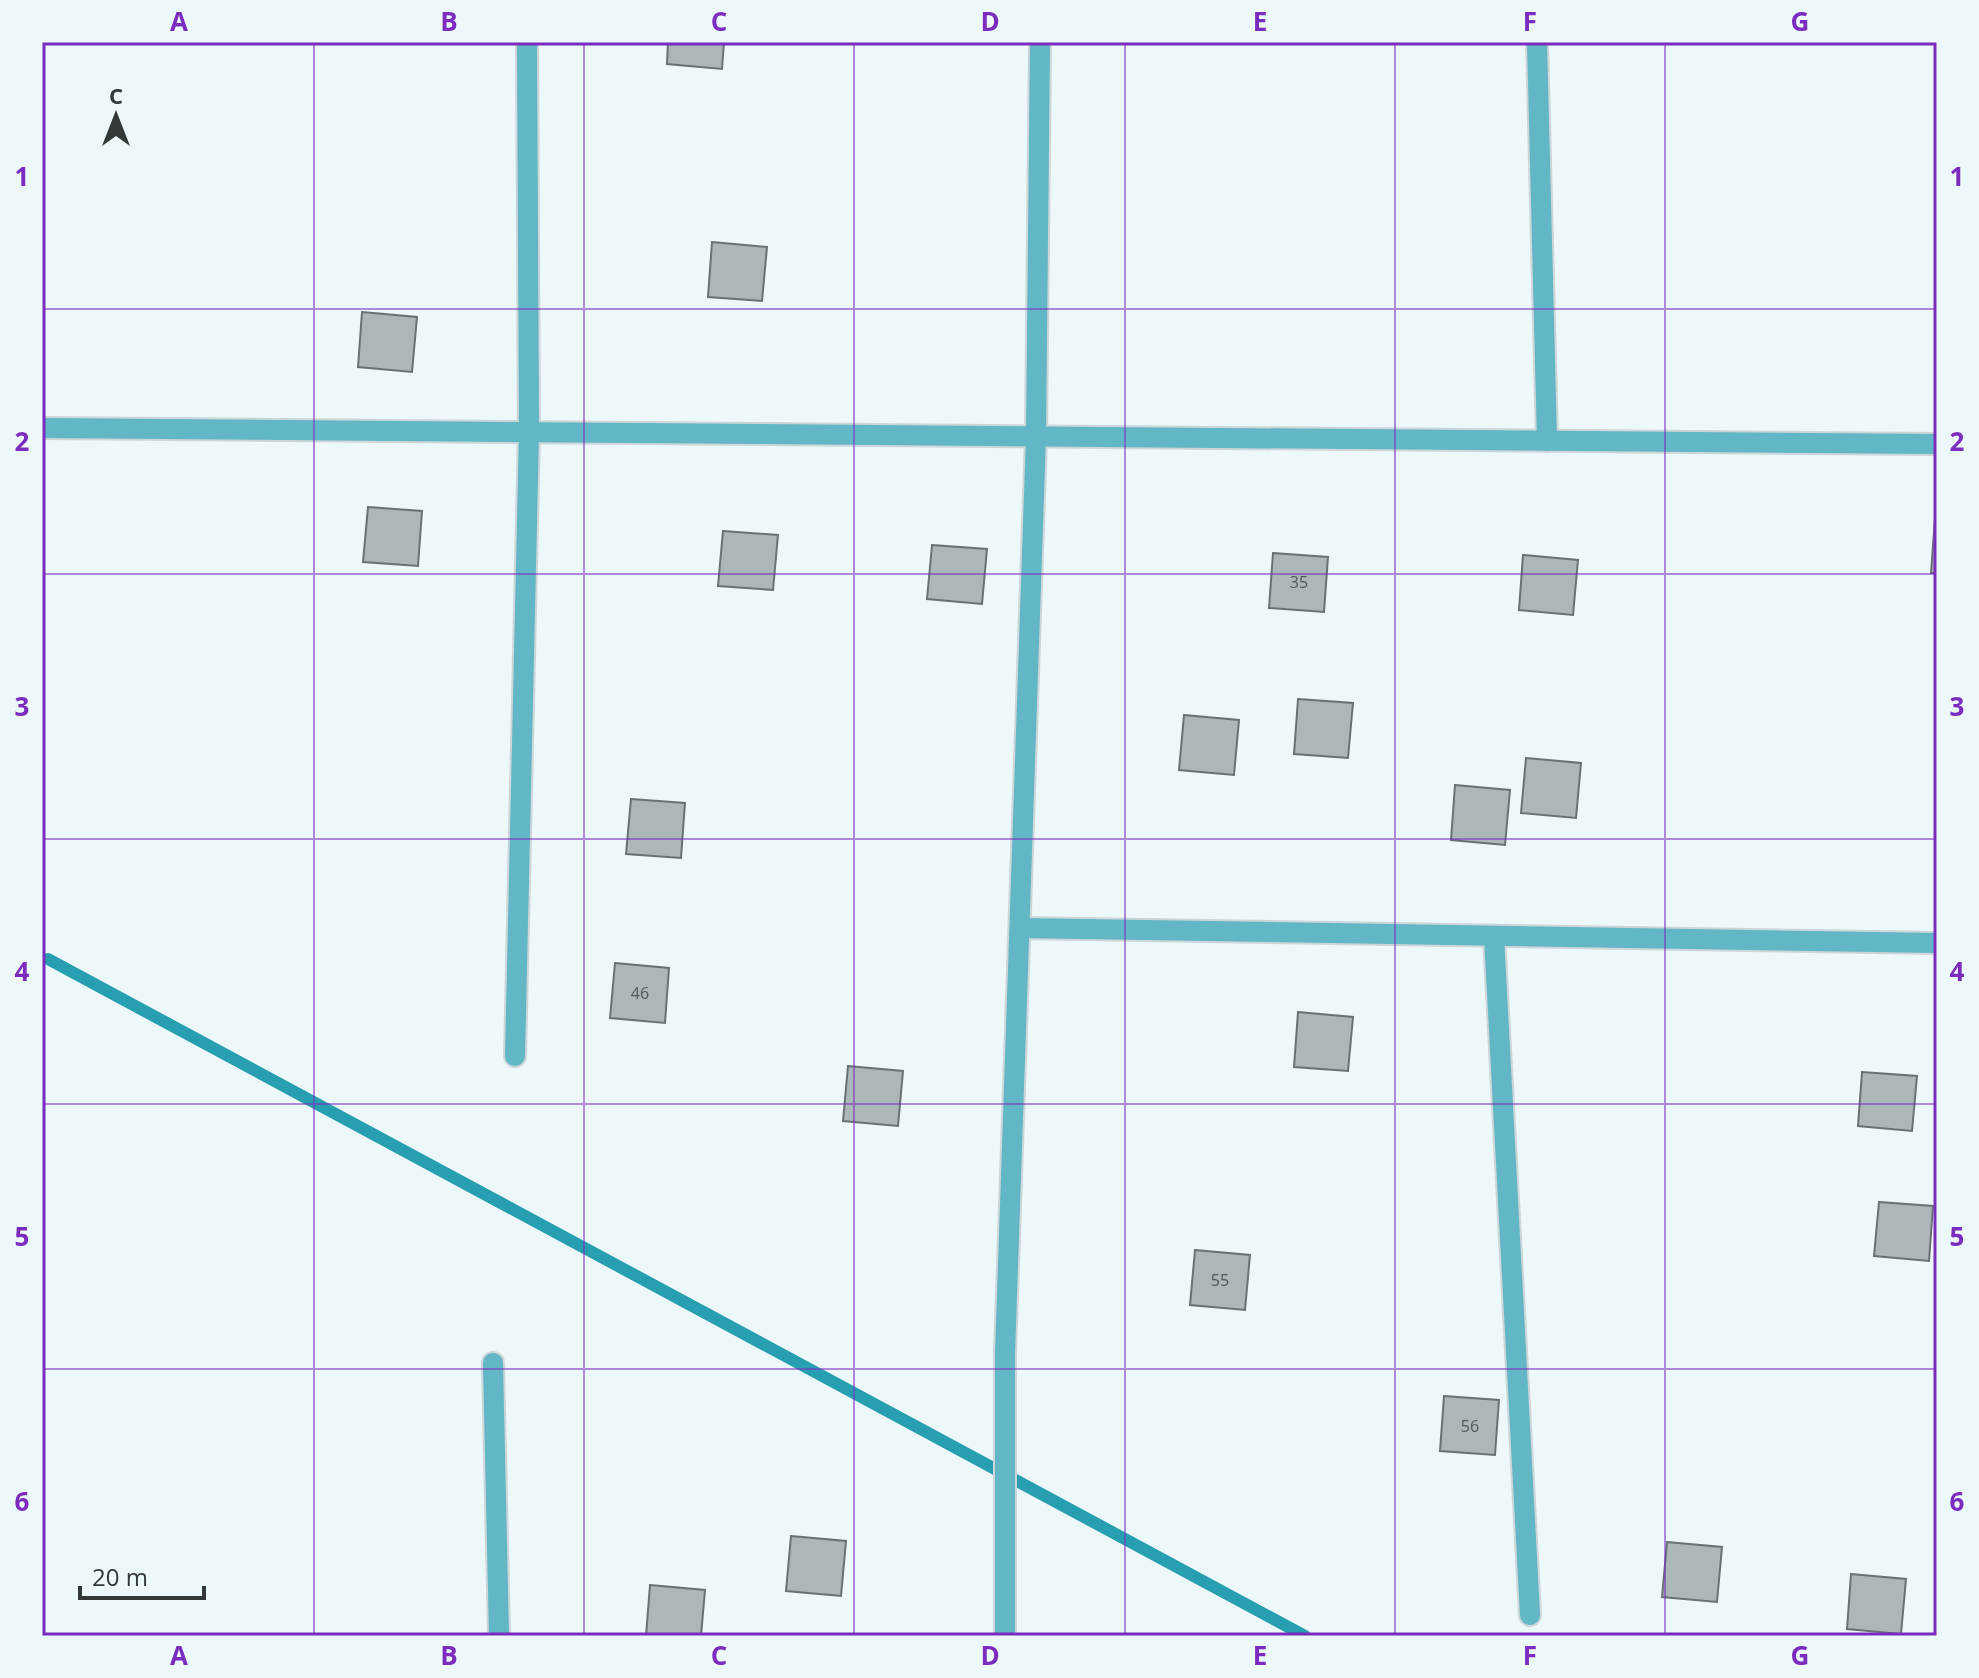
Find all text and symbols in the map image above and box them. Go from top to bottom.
text: A [170,3,188,39]
text: B [440,3,458,39]
text: C [711,3,727,39]
text: D [980,3,1000,39]
text: E [1253,3,1267,39]
text: F [1523,3,1537,39]
text: G [1791,3,1809,39]
north arrow [76,76,156,156]
text: С [109,80,123,110]
text: 1 [15,158,29,194]
text: 1 [1950,158,1964,194]
text: 2 [15,423,30,459]
text: 2 [1950,423,1965,459]
house number: 35 [1290,571,1308,593]
text: 3 [15,688,29,724]
text: 3 [1950,688,1964,724]
text: 4 [15,953,30,989]
text: 4 [1950,953,1965,989]
house number: 46 [631,982,649,1004]
text: 5 [15,1218,29,1254]
text: 5 [1950,1218,1964,1254]
house number: 55 [1211,1269,1229,1291]
house number: 56 [1461,1415,1479,1437]
text: 6 [15,1483,30,1519]
text: 6 [1950,1483,1965,1519]
scale bar [80,1550,204,1600]
text: 20 m [92,1560,148,1593]
text: A [170,1637,188,1673]
text: B [440,1637,458,1673]
text: C [711,1637,727,1673]
text: D [980,1637,1000,1673]
text: E [1253,1637,1267,1673]
text: F [1523,1637,1537,1673]
text: G [1791,1637,1809,1673]

